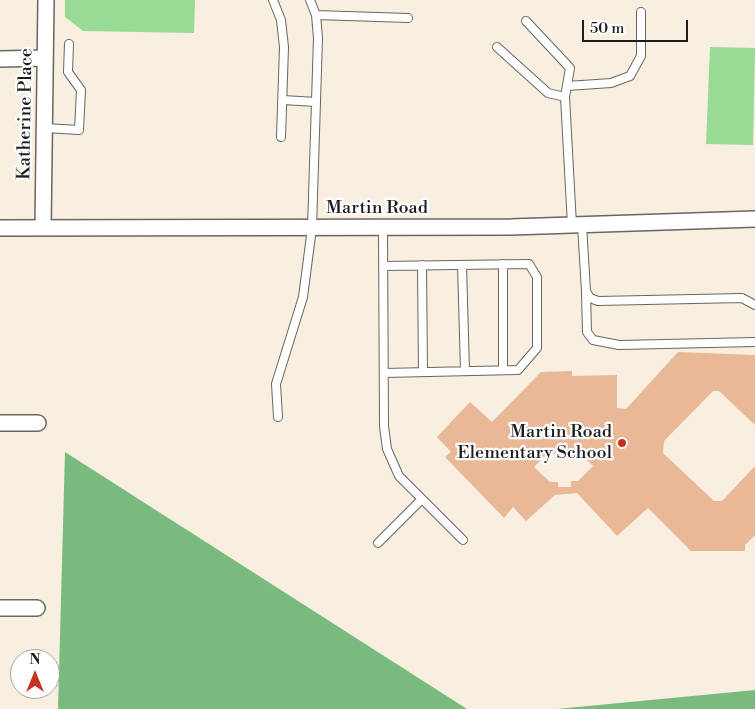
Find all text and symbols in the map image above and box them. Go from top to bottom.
scale bar [585,10,691,42]
text: 50 m [590,19,624,38]
street label: Katherine Place [14,48,38,180]
street label: Martin Road [326,198,428,220]
place label: Martin Road Elementary School [457,422,612,464]
marker: Martin Road Elementary School [616,437,628,449]
north arrow [10,649,60,699]
text: N [29,651,41,669]

